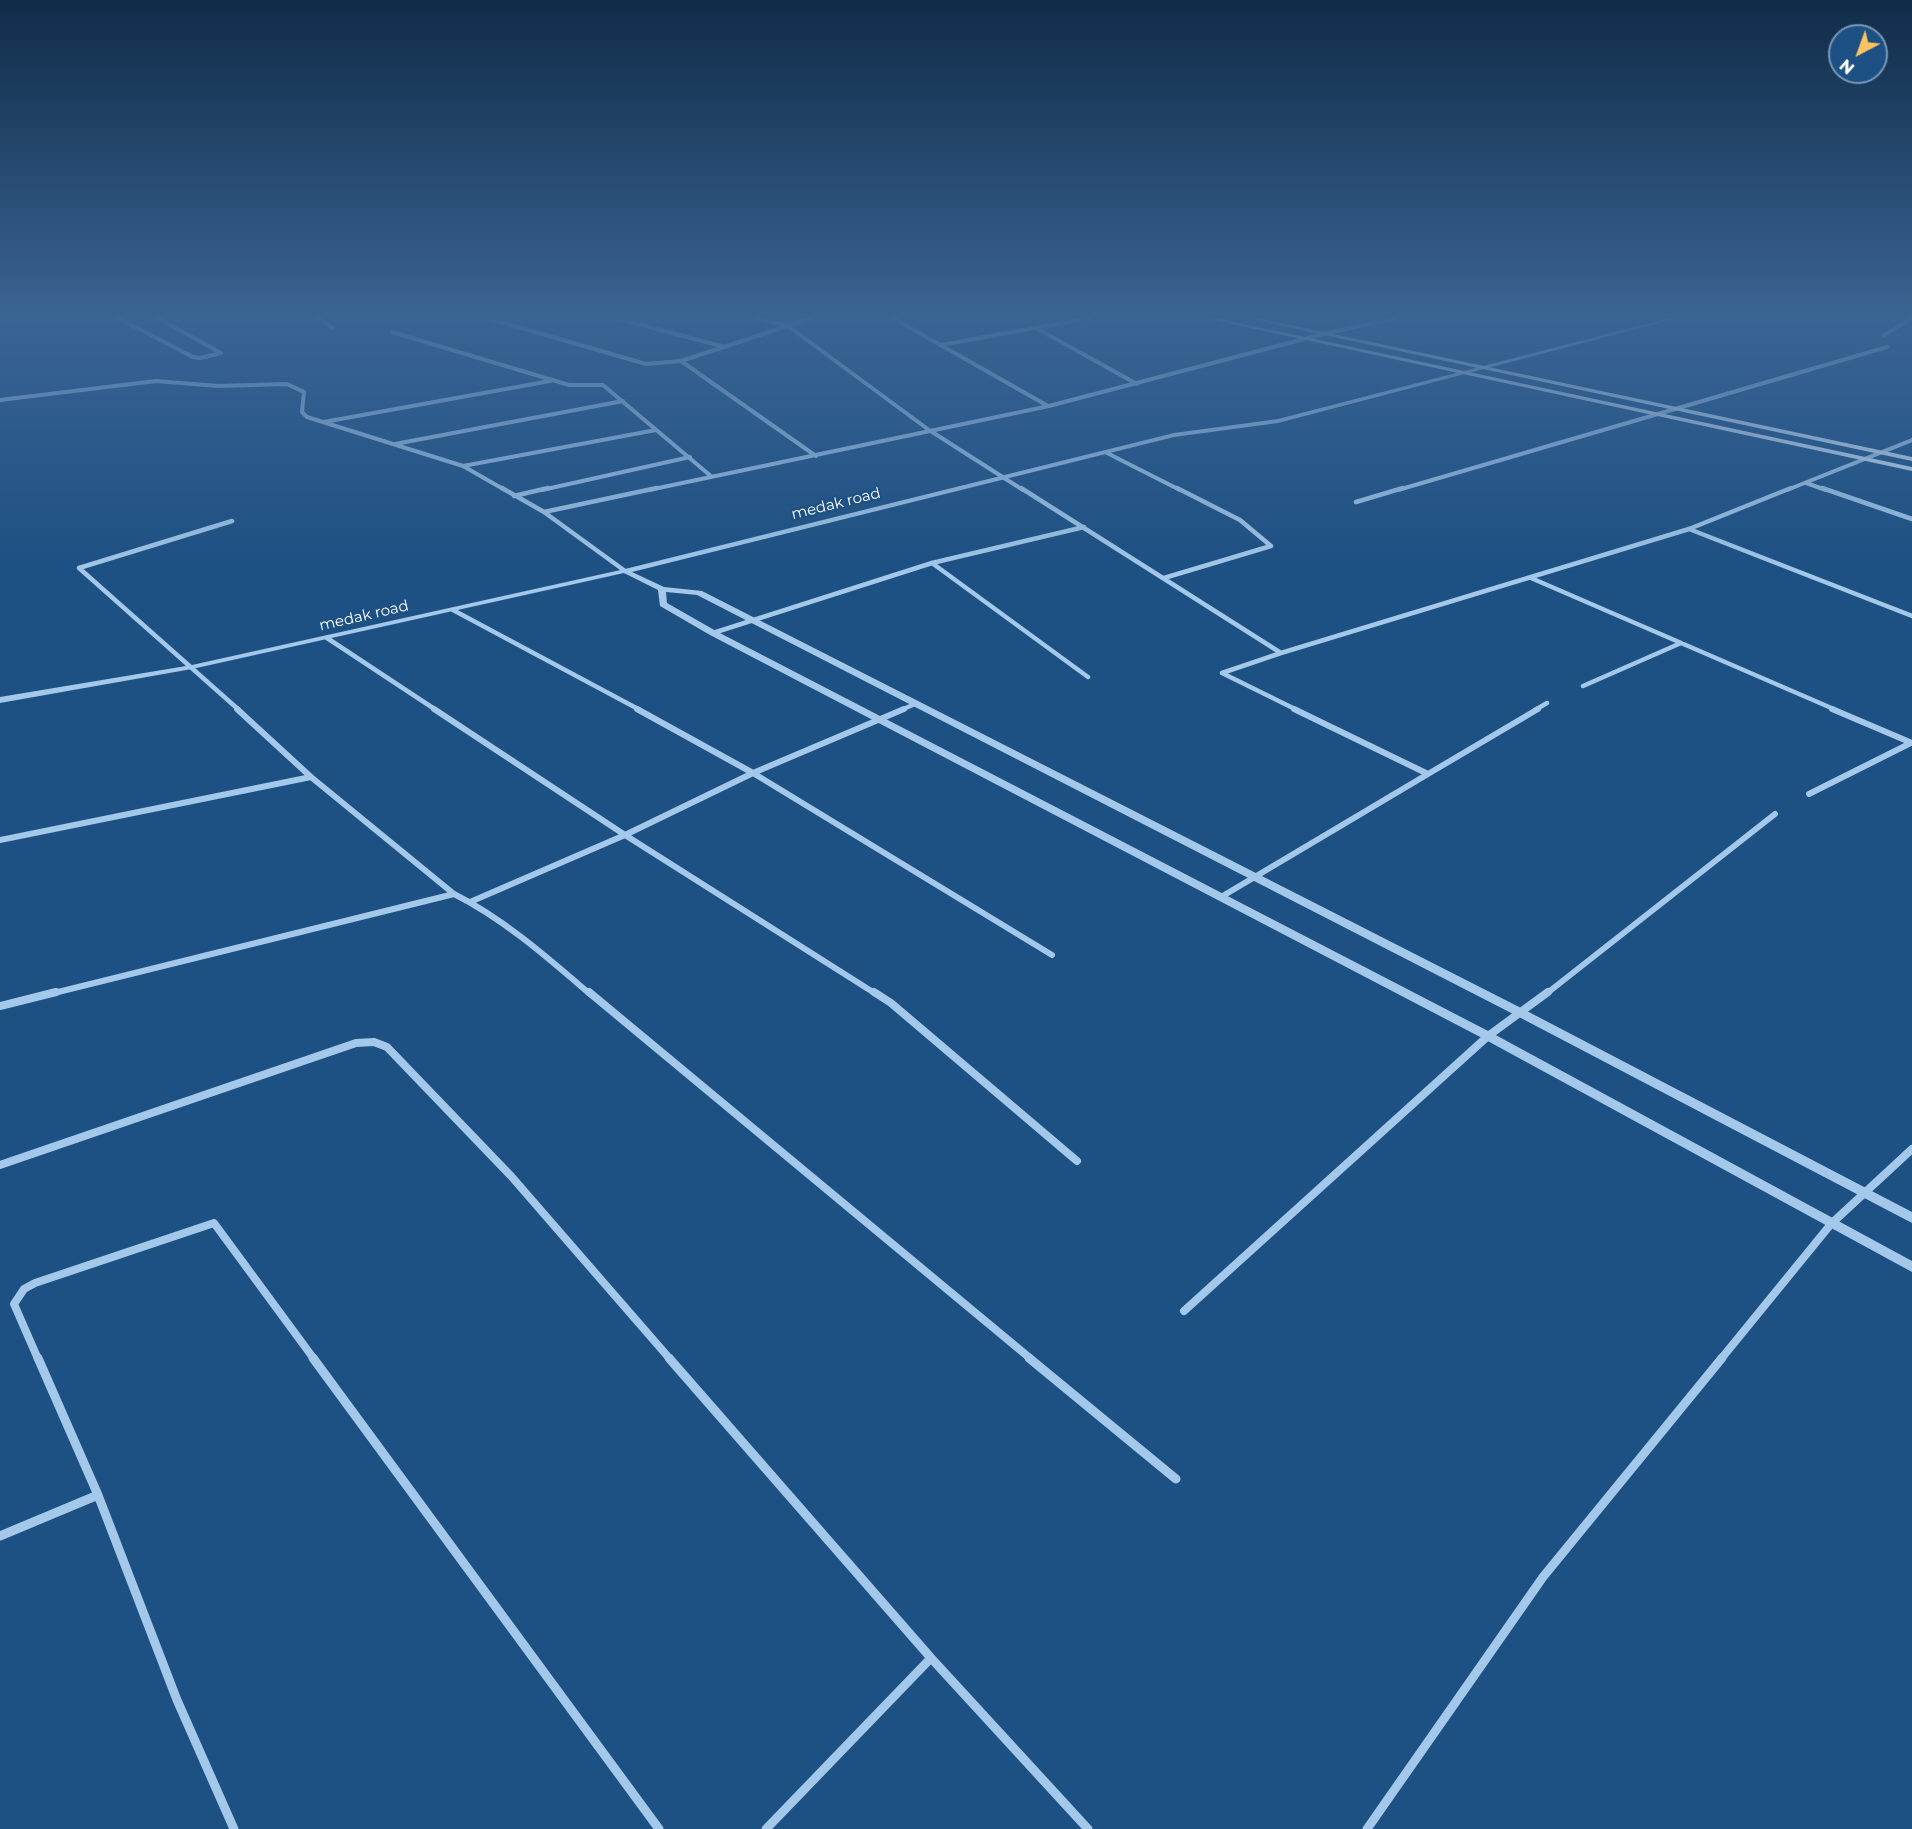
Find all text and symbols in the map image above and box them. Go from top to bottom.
north arrow [1828,24,1888,84]
text: N [1836,55,1858,78]
street label: medak road [790,484,882,524]
street label: medak road [318,597,410,635]

